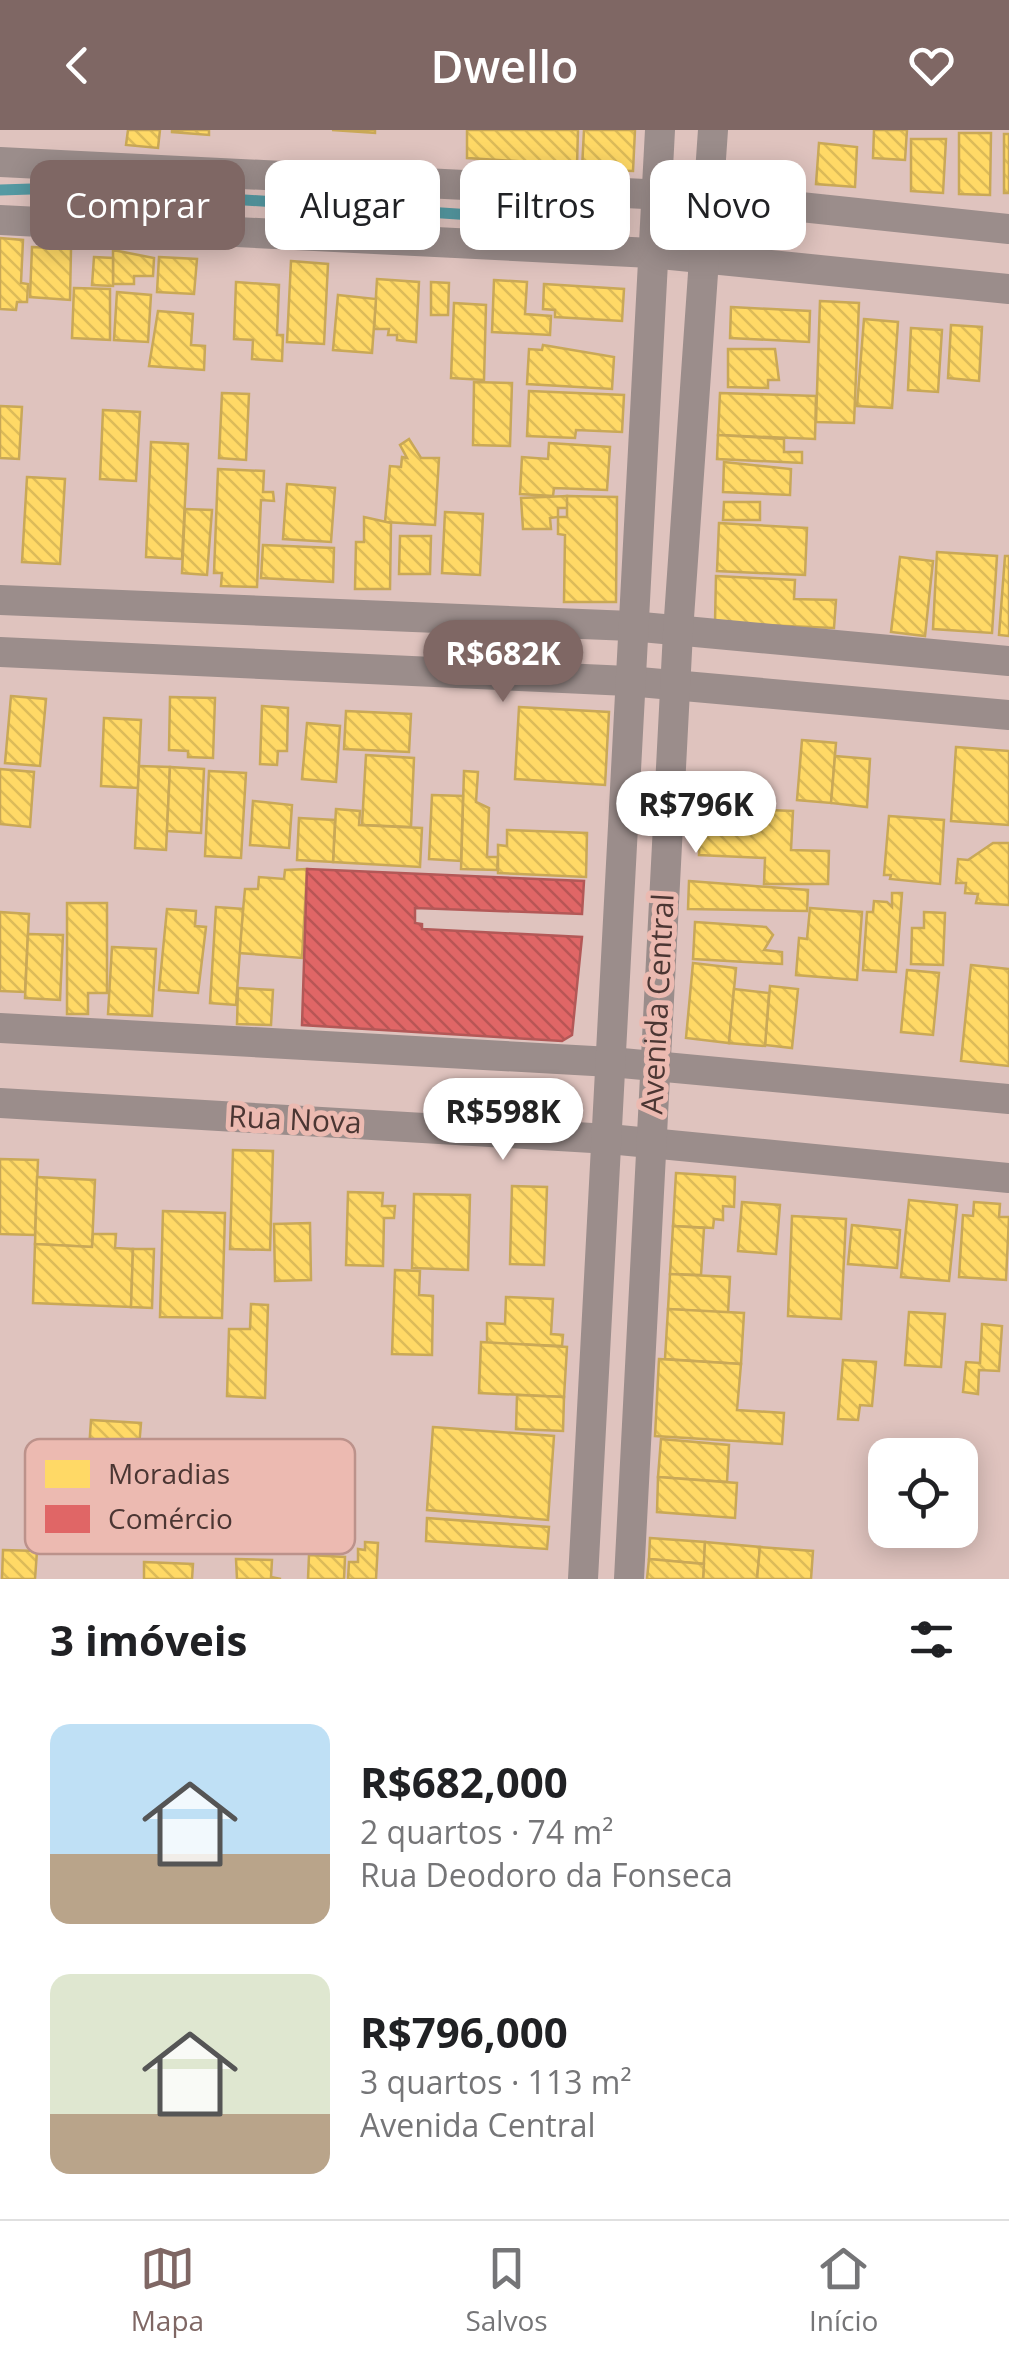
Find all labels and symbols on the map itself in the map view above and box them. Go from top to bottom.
pin: R$682K [422,620,584,705]
pin: R$796K [615,771,777,856]
street label: Avenida Central [630,893,683,1115]
pin: R$598K [422,1078,584,1163]
street label: Rua Nova [227,1095,363,1142]
legend [25,1439,355,1554]
text: Moradias [108,1454,230,1492]
text: Comércio [108,1499,233,1537]

